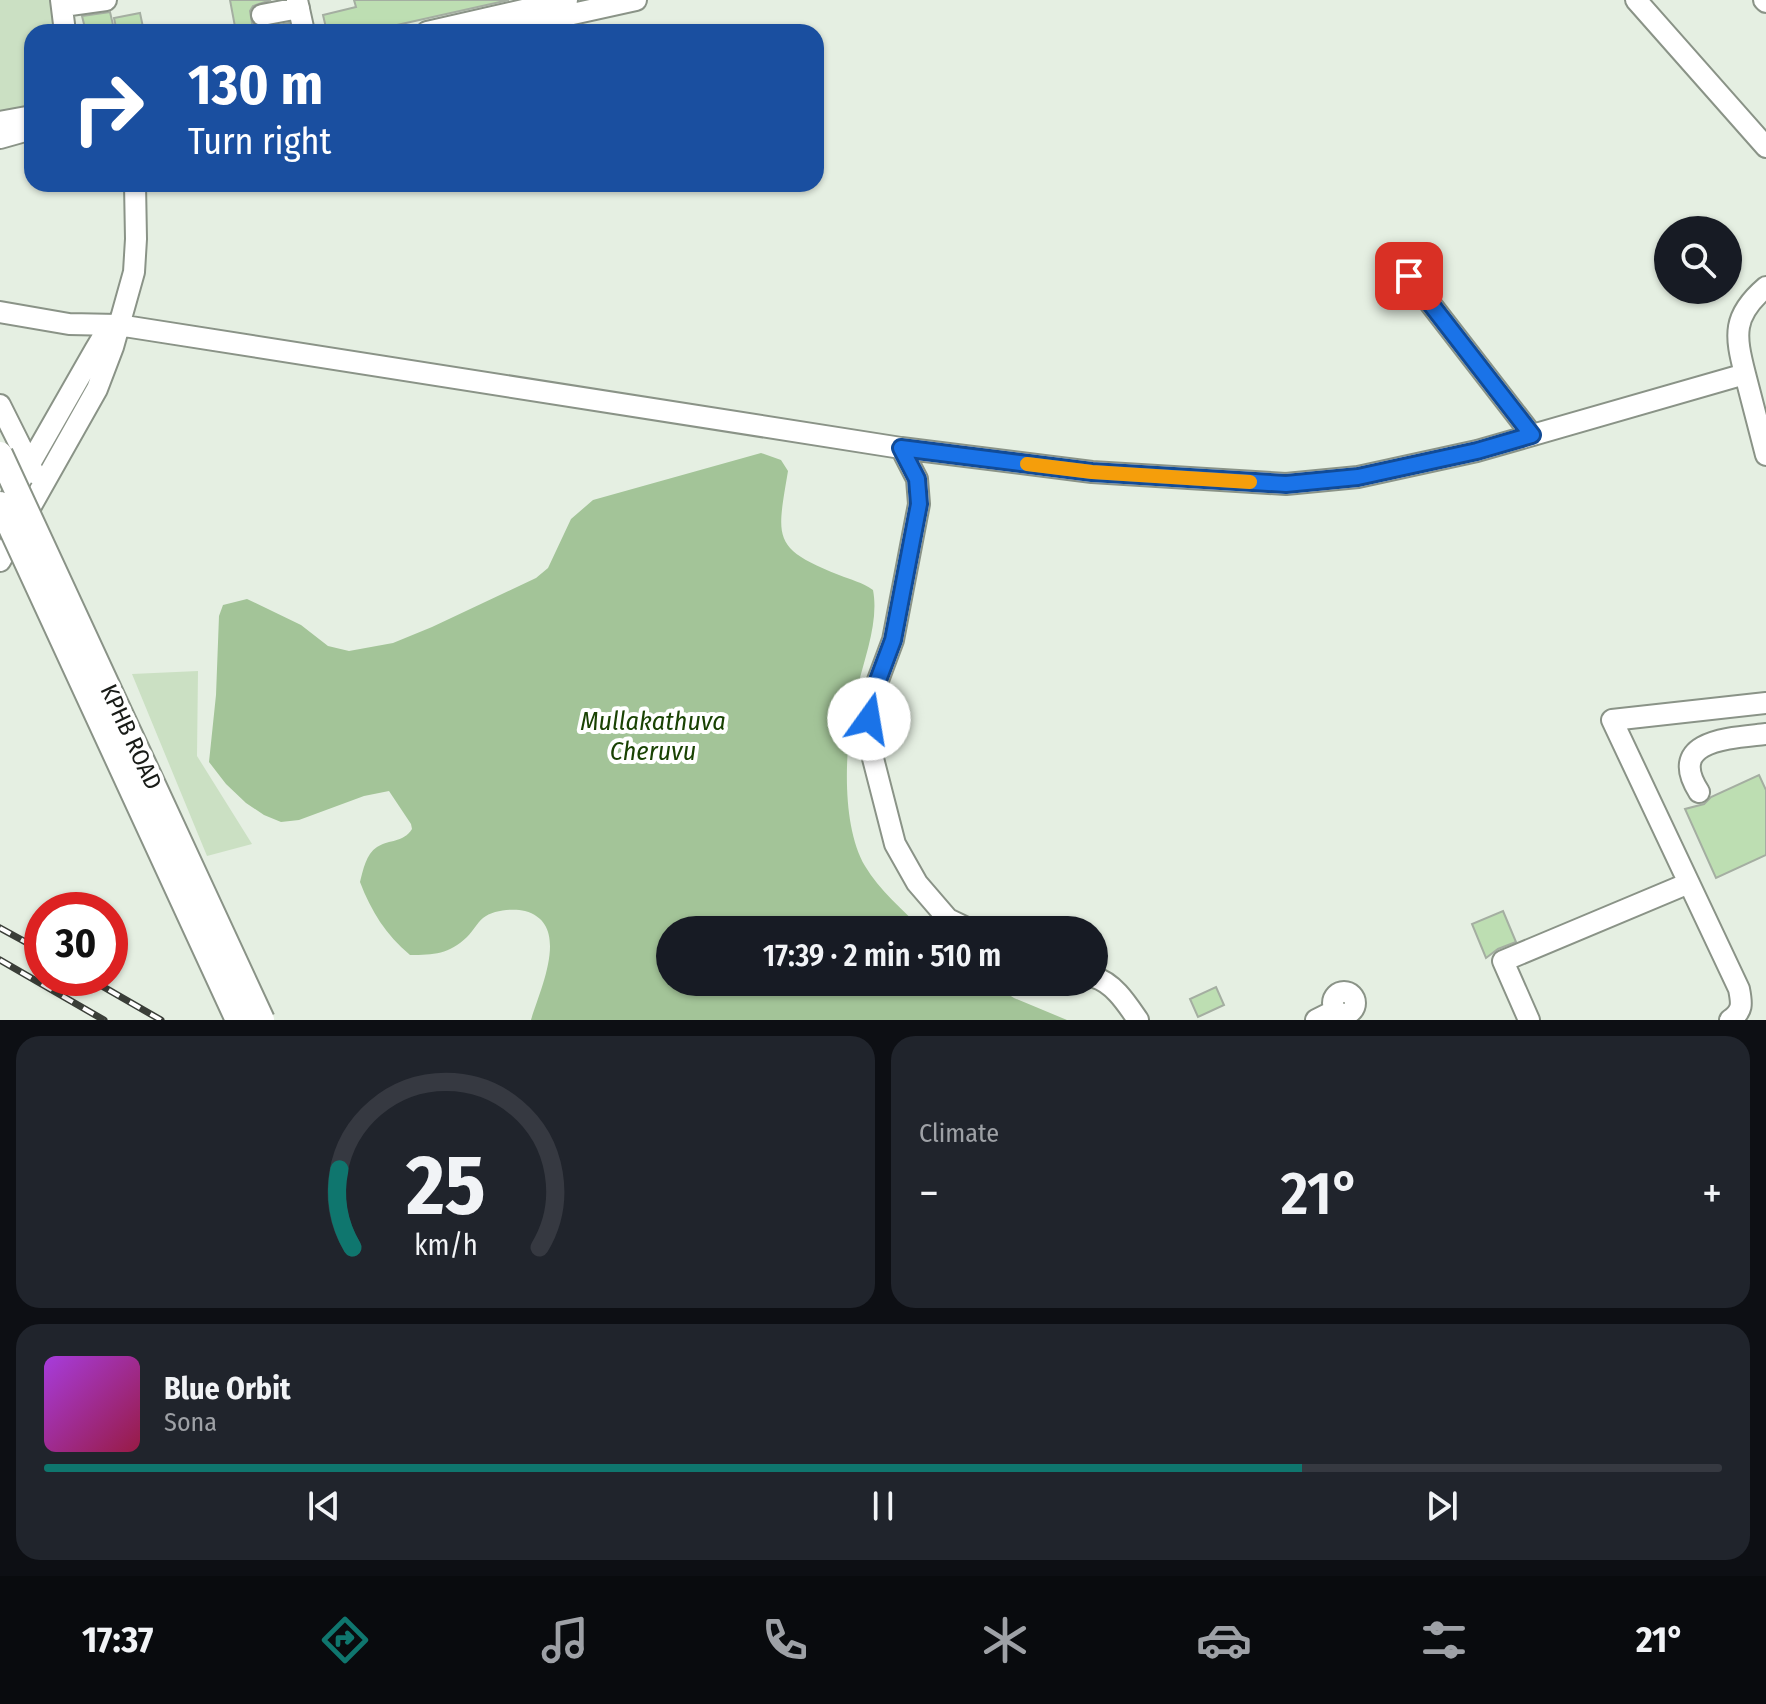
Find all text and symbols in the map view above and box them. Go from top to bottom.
text: 130 m [188,52,323,119]
icon: right [56,56,160,160]
text: Turn right [188,120,331,164]
map controls [1654,216,1742,304]
button: search [1654,216,1742,304]
pin [1375,242,1443,310]
icon: arrive [1387,254,1431,298]
position arrow [827,677,911,761]
street label: KPHB ROAD [94,680,168,794]
water label: Mullakathuva Cheruvu [580,706,726,767]
speed limit sign: 30 [24,892,128,996]
text: 17:39 · 2 min · 510 m [763,938,1001,974]
text: Climate [919,1118,999,1149]
text: 25 [405,1136,485,1236]
text: 21° [1281,1158,1360,1230]
text: − [919,1167,939,1220]
text: + [1702,1167,1722,1220]
text: km/h [414,1228,477,1263]
text: Blue Orbit [164,1371,290,1407]
text: Sona [164,1407,217,1438]
icon: previous [302,1484,346,1528]
icon: pause [861,1484,905,1528]
icon: next [1420,1484,1464,1528]
icon: directions [317,1612,373,1668]
icon: music [537,1612,593,1668]
icon: phone [757,1612,813,1668]
icon: climate [977,1612,1033,1668]
icon: car [1196,1612,1252,1668]
icon: filters [1416,1612,1472,1668]
text: 17:37 [82,1618,153,1662]
text: 21° [1636,1618,1684,1662]

